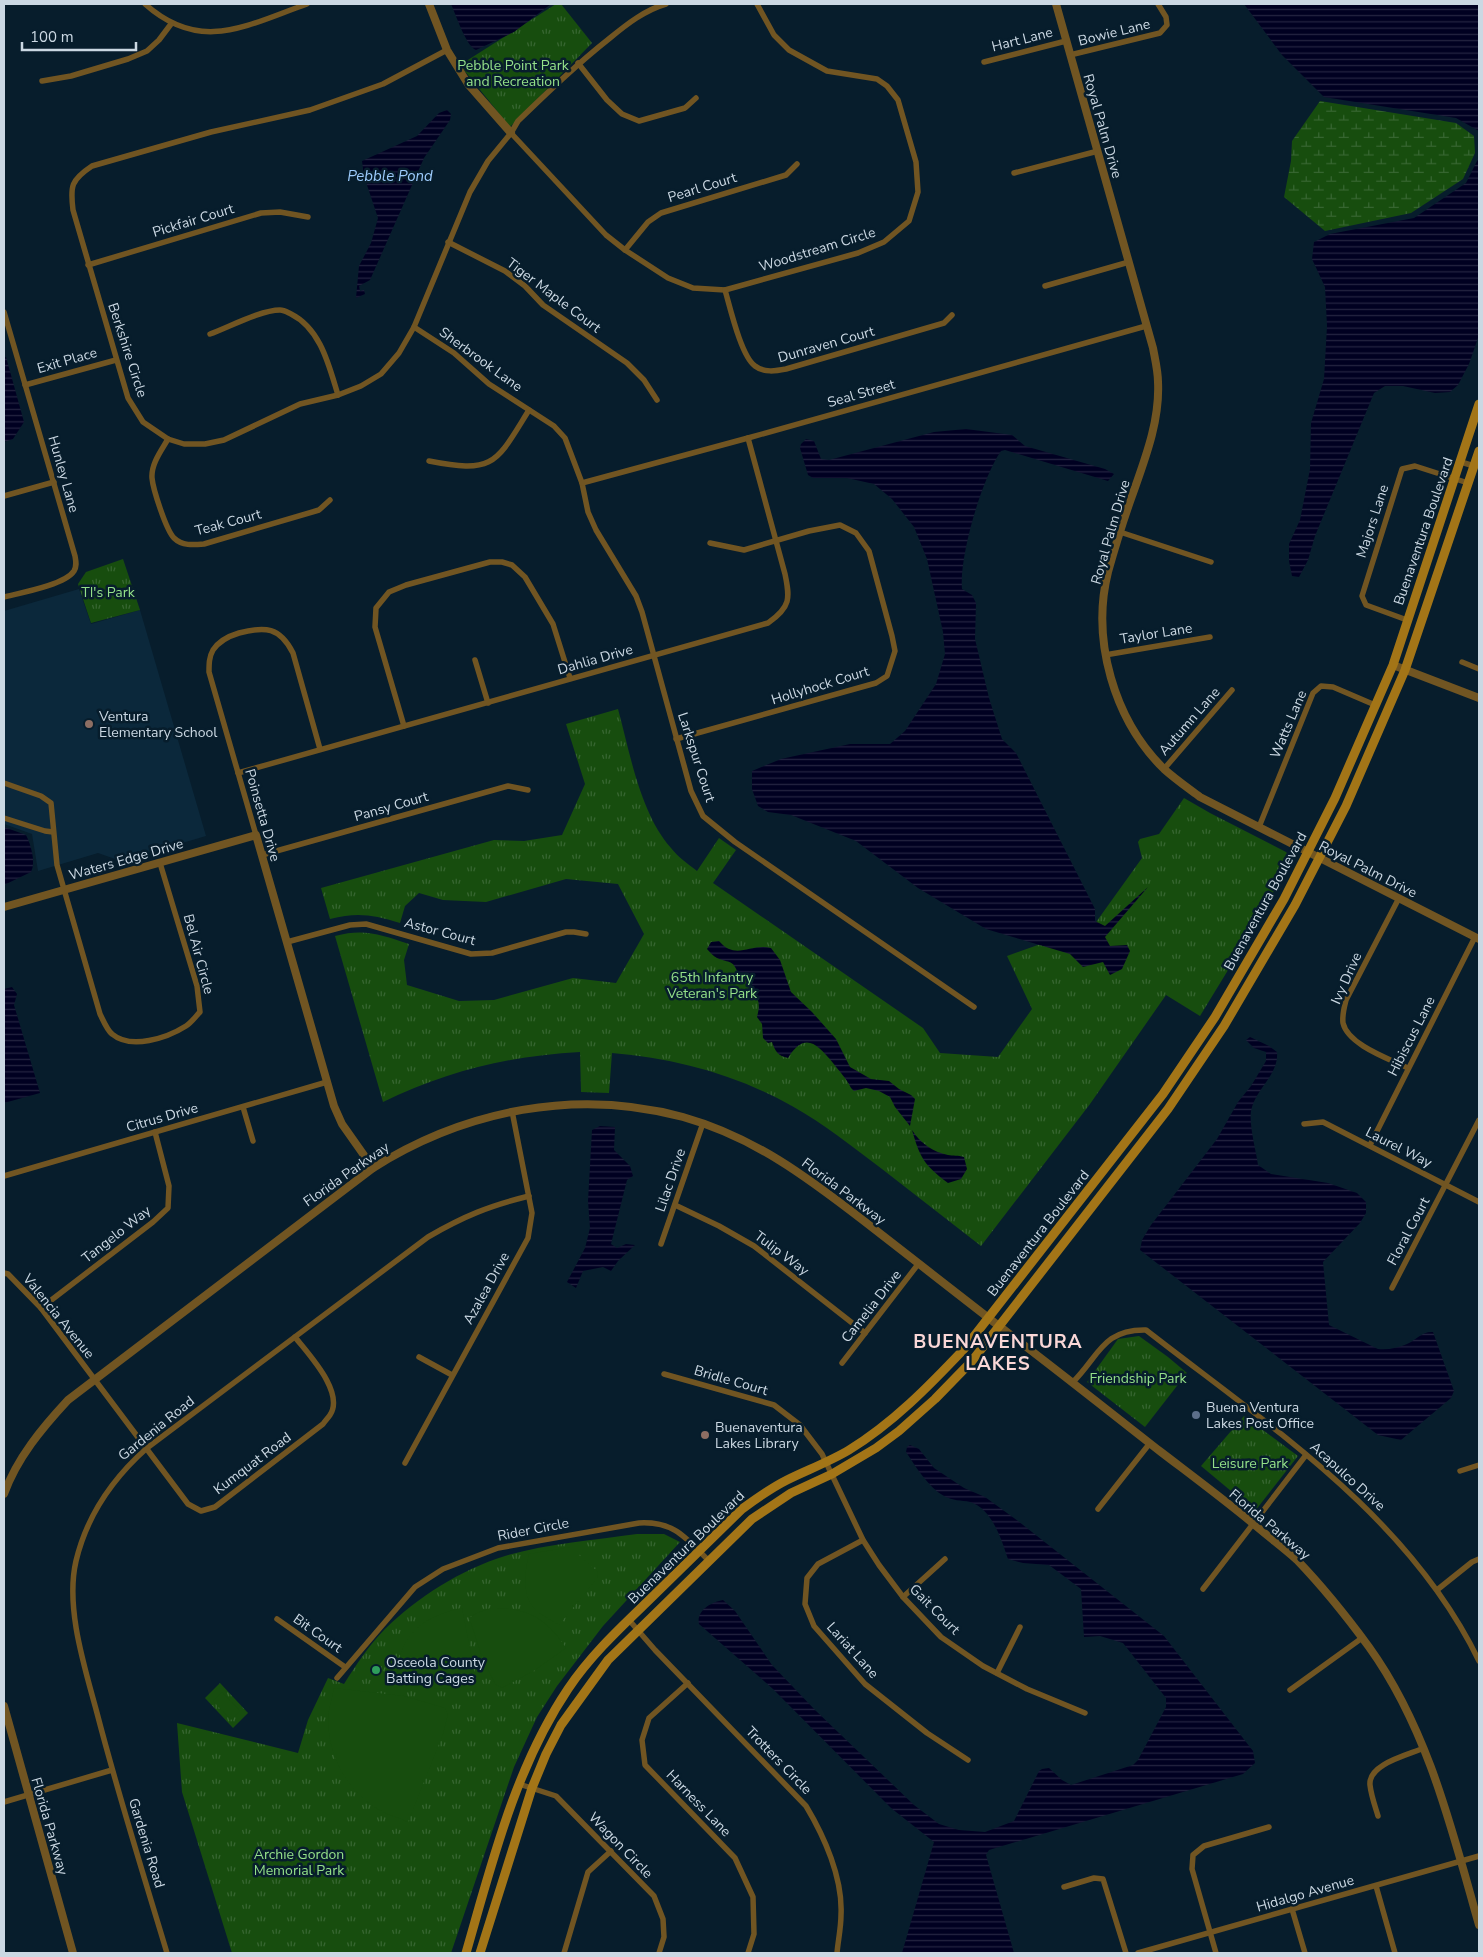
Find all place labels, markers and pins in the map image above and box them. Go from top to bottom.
place label: Ventura Elementary School [98,707,218,742]
marker: Ventura Elementary School [83,718,95,730]
place label: Buena Ventura Lakes Post Office [1206,1398,1314,1433]
marker: Buena Ventura Lakes Post Office [1190,1409,1202,1421]
place label: Buenaventura Lakes Library [715,1418,803,1453]
marker: Buenaventura Lakes Library [699,1429,711,1441]
place label: Osceola County Batting Cages [386,1653,486,1688]
marker: Osceola County Batting Cages [370,1664,382,1676]

